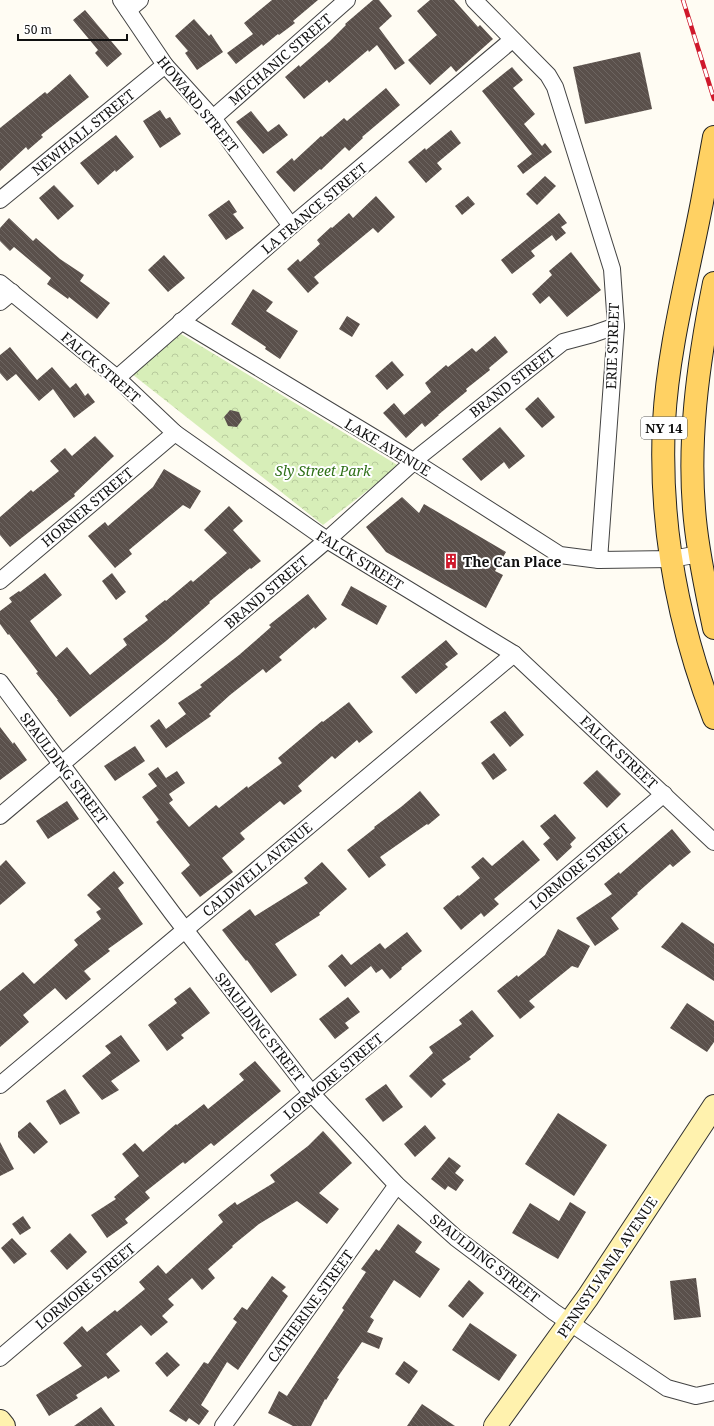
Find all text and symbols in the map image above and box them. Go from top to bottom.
street label: MECHANIC STREET [224,9,336,109]
scale bar [18,16,127,42]
text: 50 m [24,21,52,38]
street label: HOWARD STREET [153,52,243,156]
street label: NEWHALL STREET [28,84,139,179]
street label: LA FRANCE STREET [257,158,371,258]
street label: ERIE STREET [601,302,623,390]
street label: FALCK STREET [57,327,145,407]
street label: BRAND STREET [465,342,559,421]
street label: LAKE AVENUE [341,414,435,480]
road number: NY 14 [641,417,687,439]
park label: Sly Street Park [275,461,372,480]
street label: HORNER STREET [37,463,137,551]
street label: FALCK STREET [313,526,407,595]
street label: BRAND STREET [220,551,312,633]
building icon: The Can Place [442,552,460,570]
place label: The Can Place [463,552,562,571]
street label: SPAULDING STREET [16,709,112,828]
street label: FALCK STREET [576,711,662,793]
street label: CALDWELL AVENUE [198,817,316,921]
street label: LORMORE STREET [525,818,633,913]
street label: SPAULDING STREET [211,968,309,1086]
street label: LORMORE STREET [279,1028,387,1123]
street label: PENNSYLVANIA AVENUE [553,1192,662,1341]
street label: SPAULDING STREET [426,1209,544,1307]
street label: LORMORE STREET [31,1238,139,1333]
street label: CATHERINE STREET [263,1246,357,1366]

